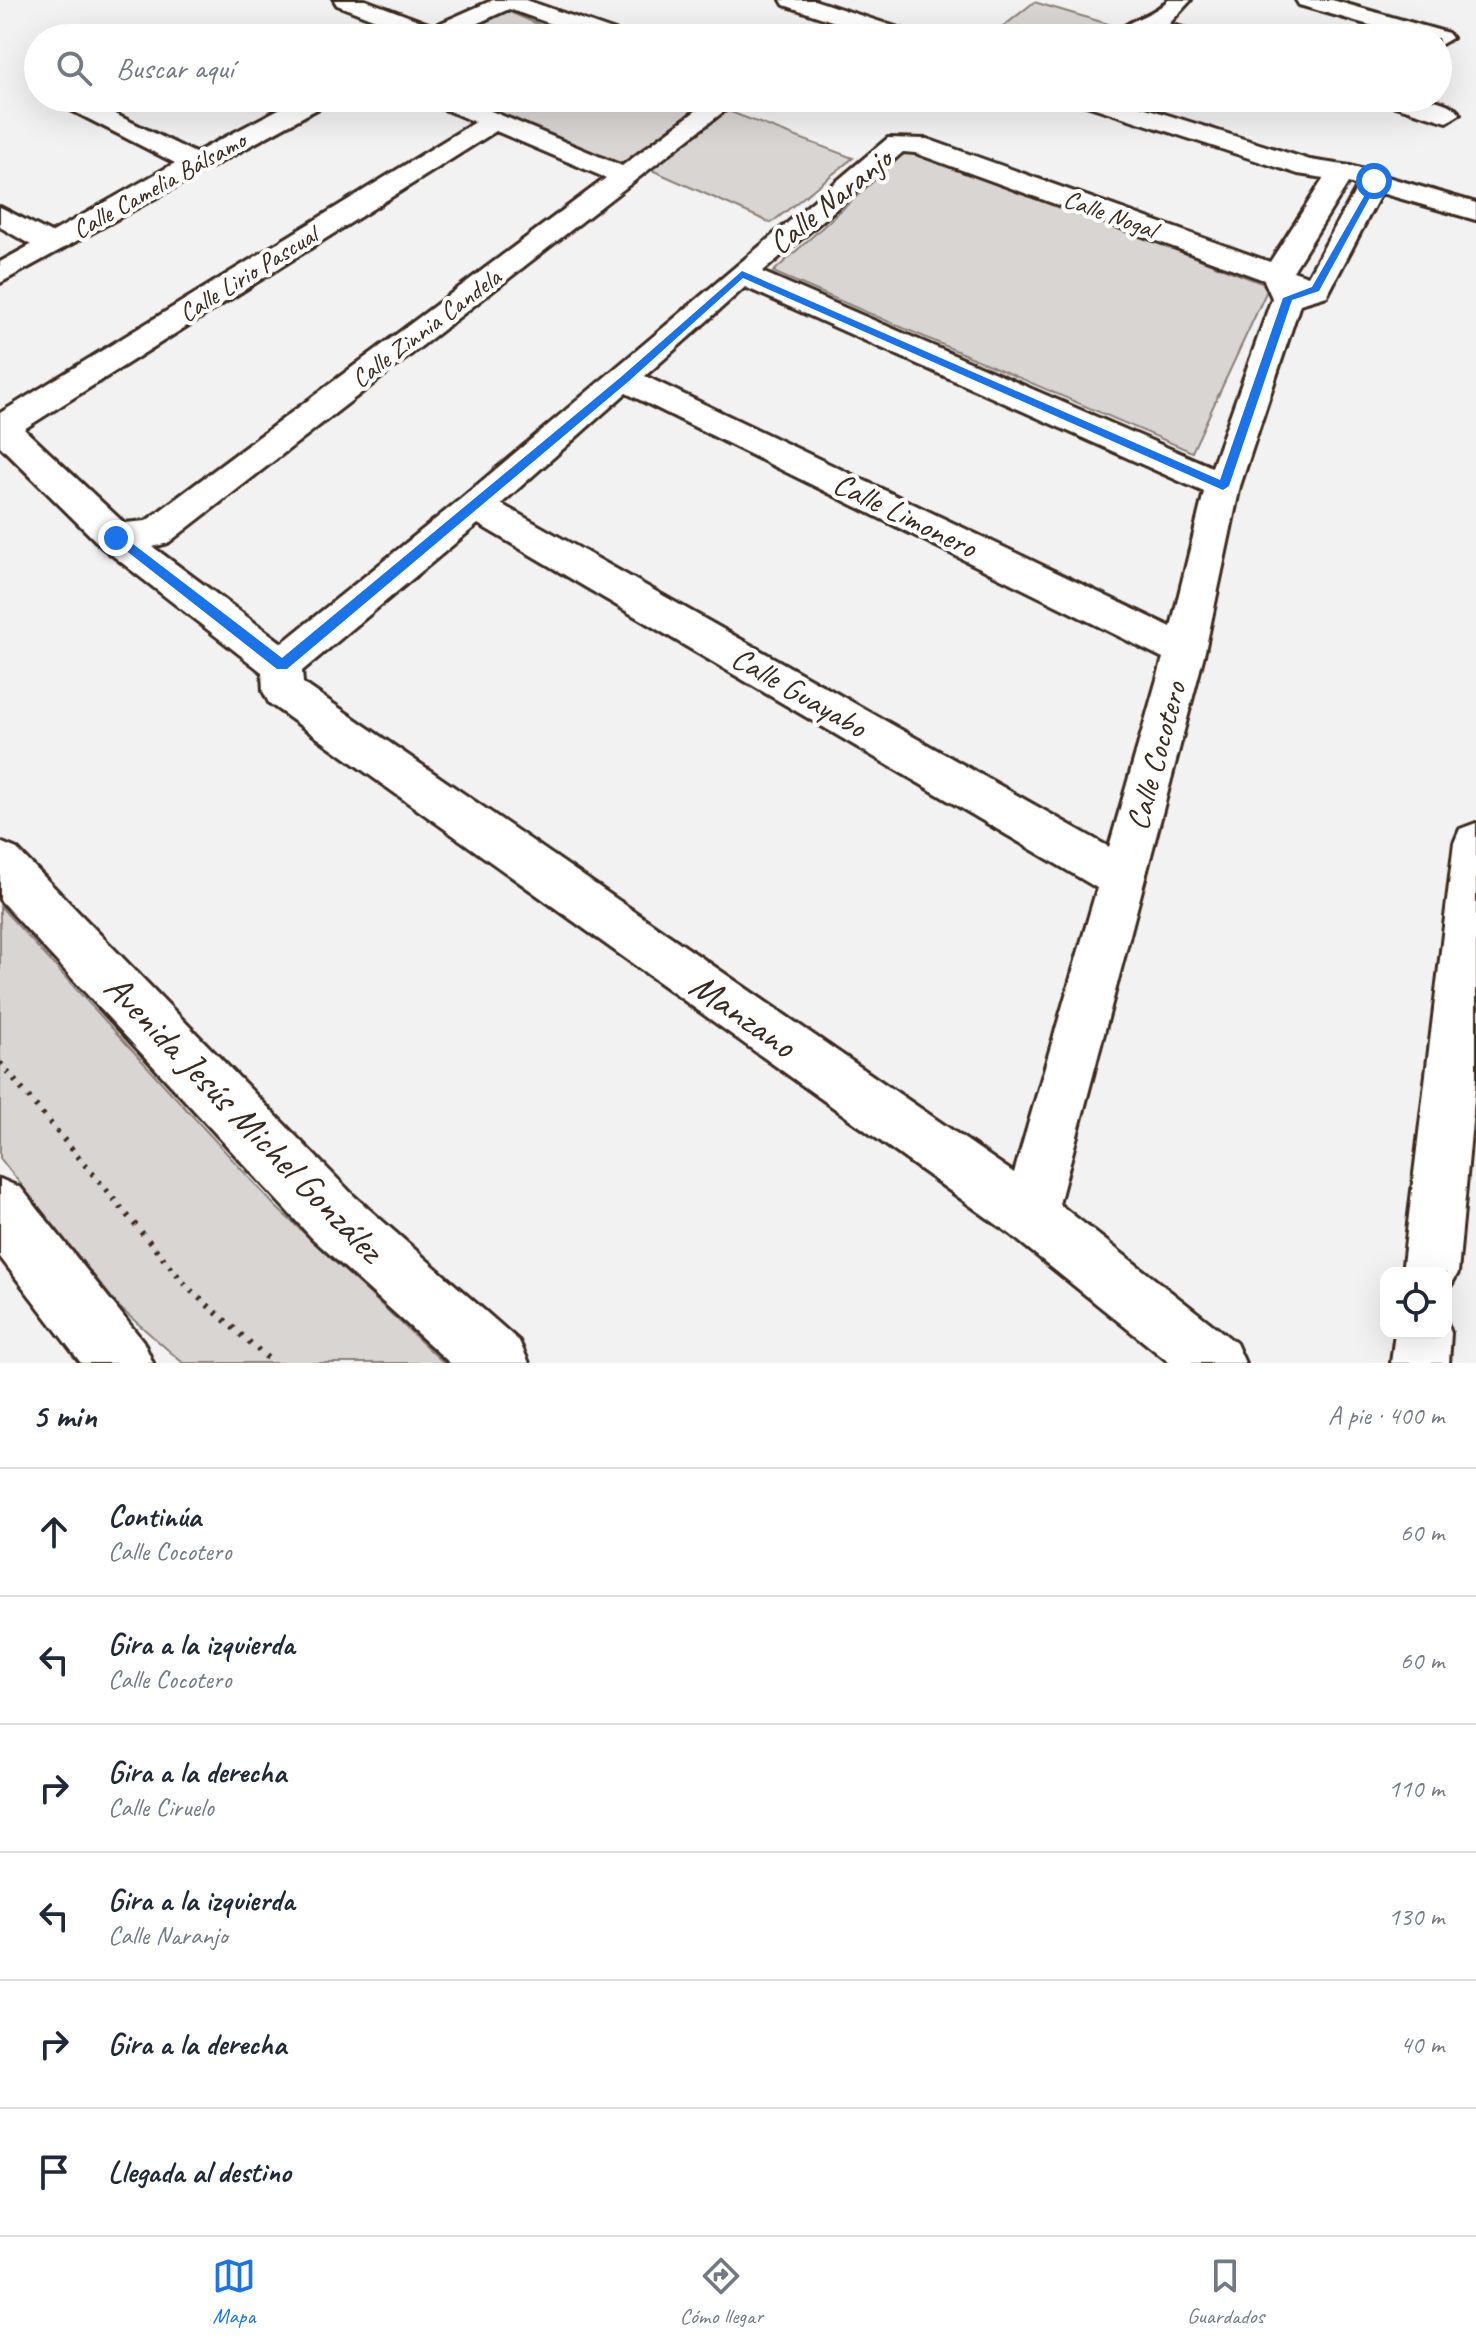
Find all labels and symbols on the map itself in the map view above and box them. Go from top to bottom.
street label: Calle Camelia Bálsamo [67,122,254,246]
street label: Calle Naranjo [760,136,903,263]
route start [1356,163,1392,199]
street label: Calle Nogal [1059,182,1165,248]
street label: Calle Lirio Pascual [173,216,327,330]
street label: Calle Zinnia Candela [345,260,509,395]
street label: Calle Limonero [827,463,985,568]
route end [98,520,134,556]
street label: Calle Guayabo [724,637,875,748]
street label: Calle Cocotero [1117,676,1196,835]
street label: Manzano [681,962,806,1069]
street label: Avenida Jesús Michel González [94,964,396,1274]

